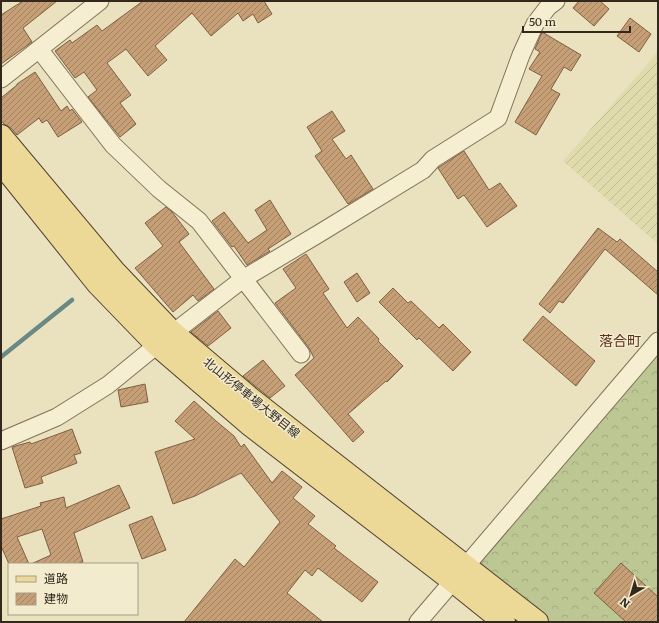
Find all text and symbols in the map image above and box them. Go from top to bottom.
scale bar [523,8,630,34]
text: 50 m [529,12,556,30]
district label: 落合町 [599,330,641,350]
street label: 北山形停車場大野目線 [200,352,304,442]
legend [8,563,138,615]
text: 道路 [44,569,68,587]
north arrow [611,575,651,615]
text: 建物 [44,589,68,607]
text: N [616,595,633,613]

